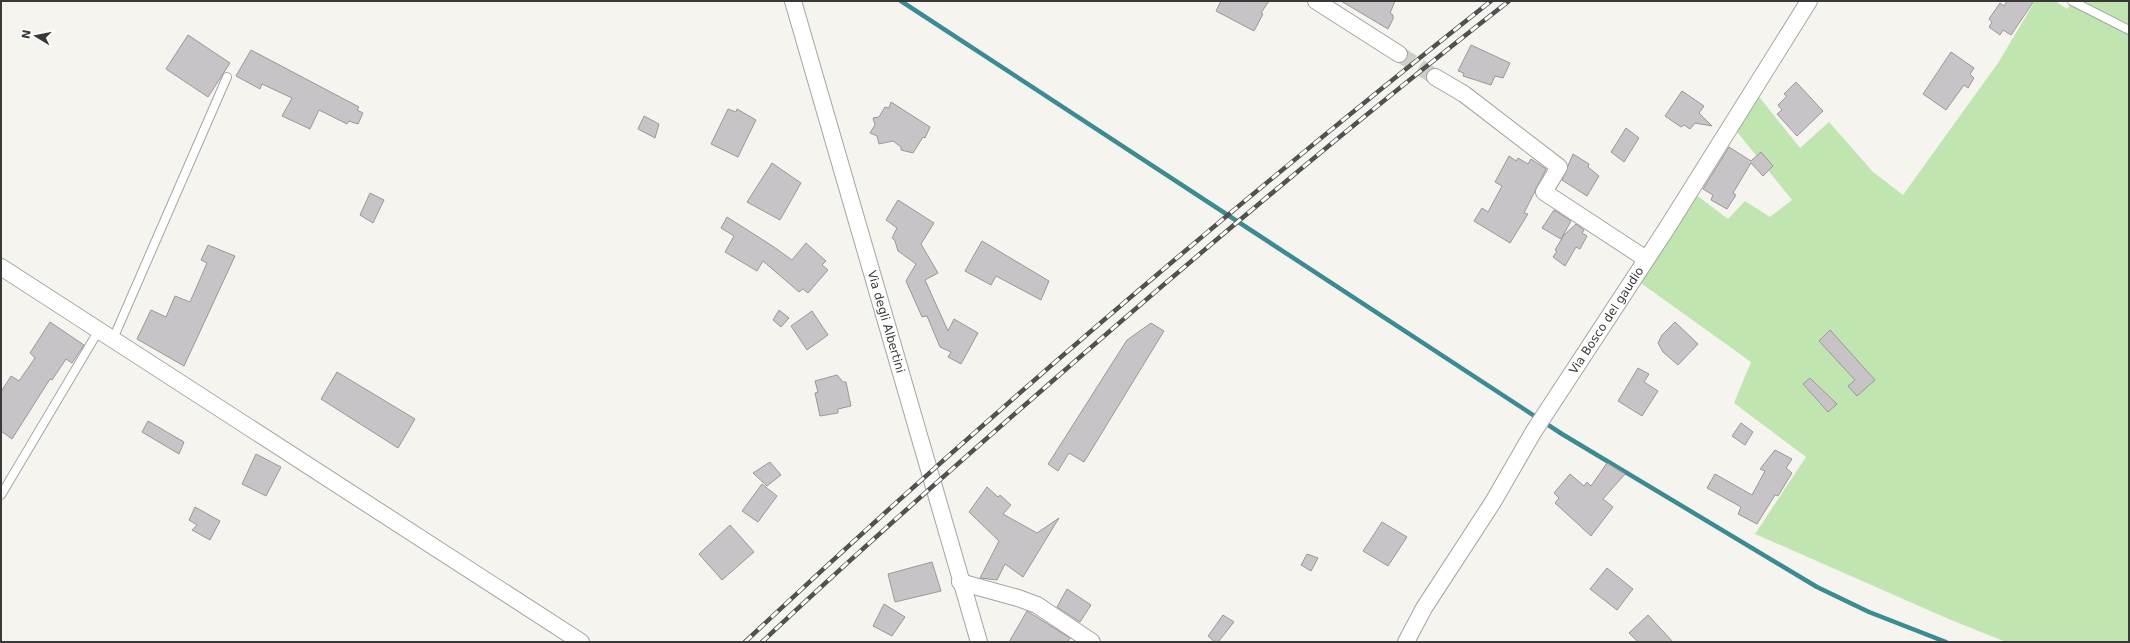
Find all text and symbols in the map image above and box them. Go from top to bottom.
north arrow [16,16,56,56]
text: N [19,29,34,40]
street label: Via Bosco del gaudio [1566,264,1647,377]
street label: Via degli Albertini [865,269,908,375]

